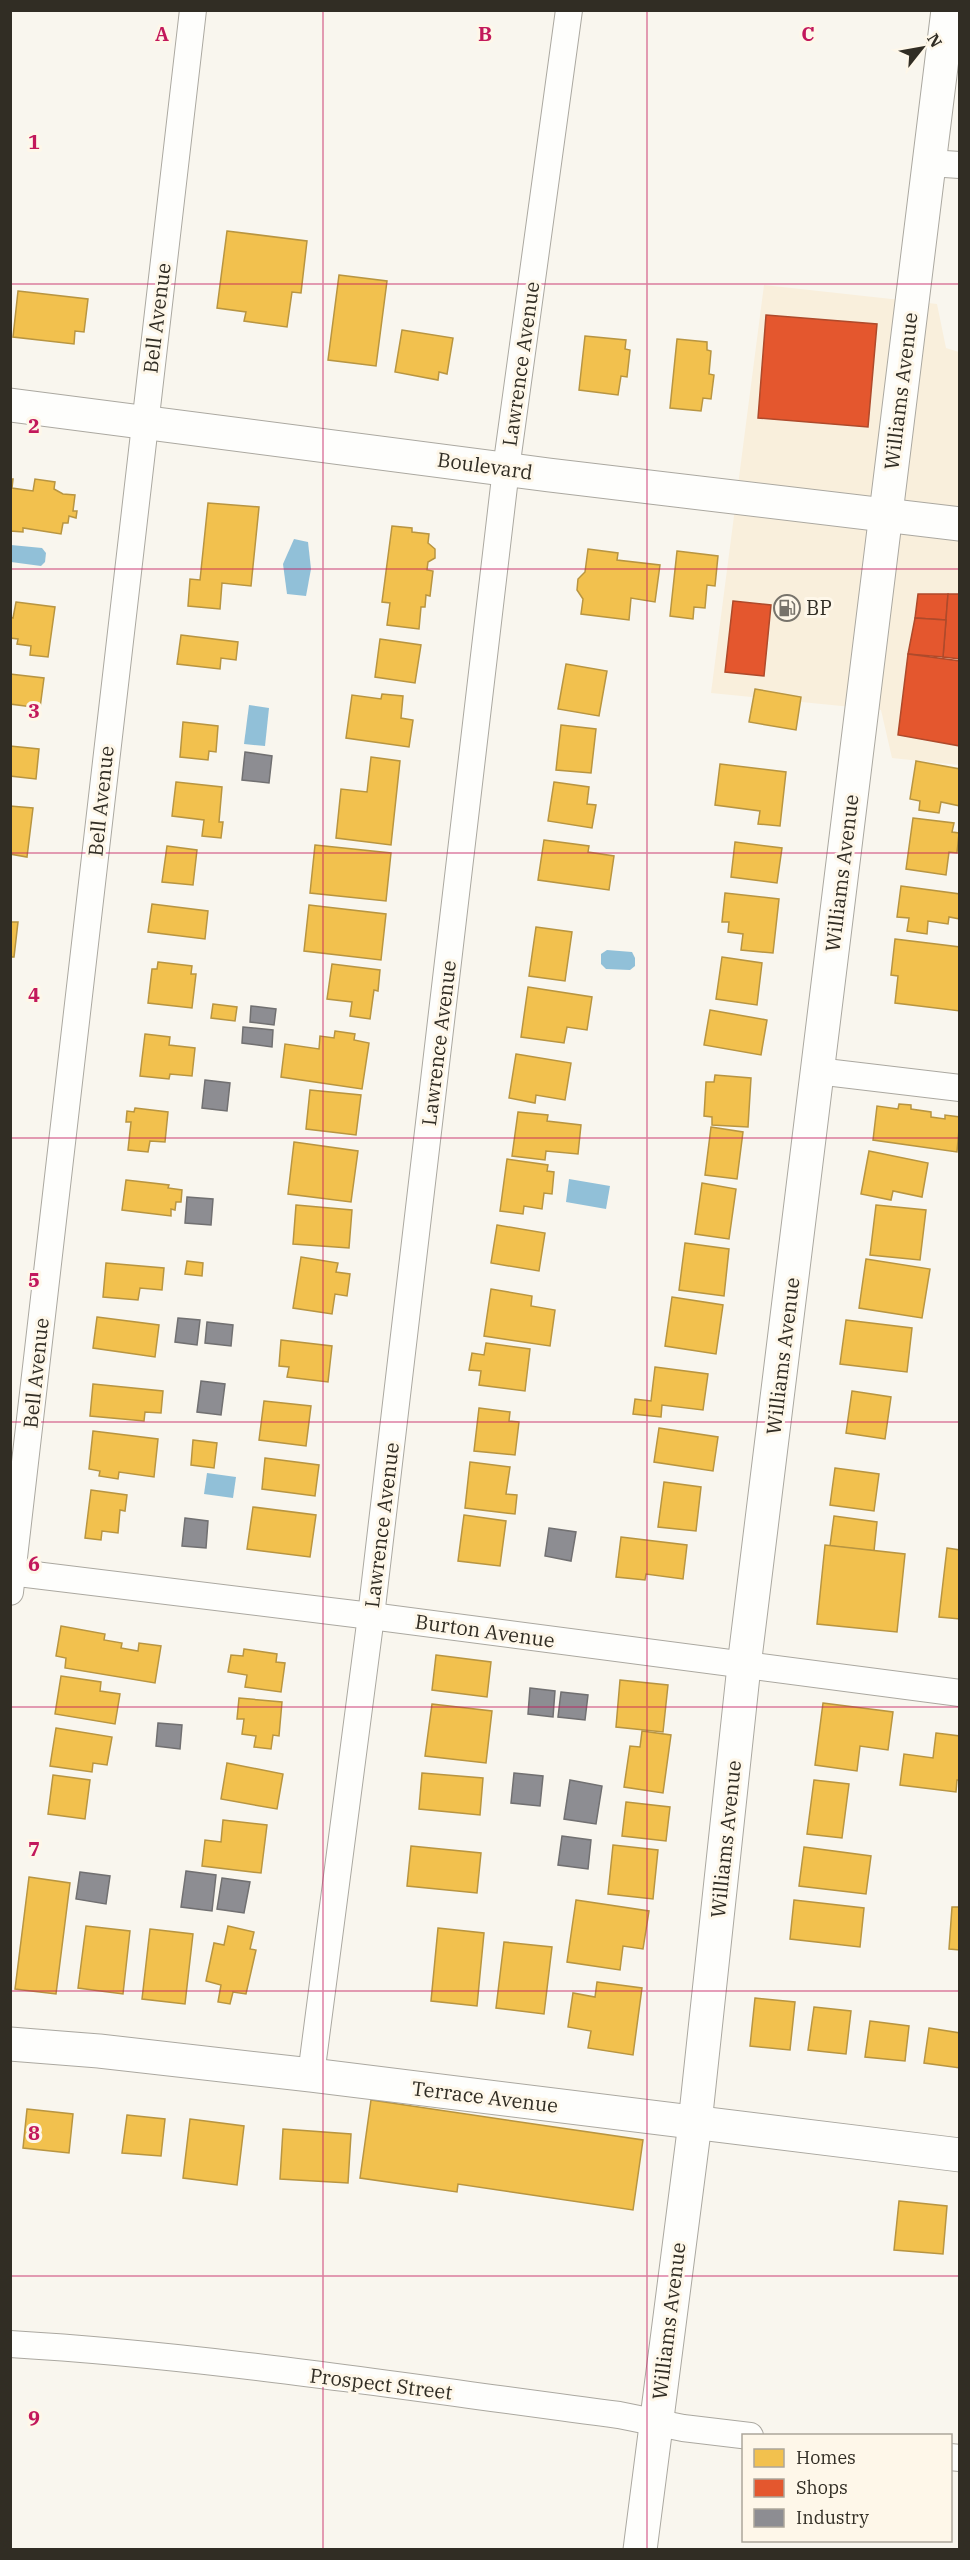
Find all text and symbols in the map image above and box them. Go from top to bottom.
north arrow [892,18,952,78]
text: A [155,20,169,47]
text: B [478,20,492,47]
text: C [801,20,815,47]
text: N [923,30,947,51]
text: 1 [28,128,40,155]
street label: Bell Avenue [136,261,177,375]
street label: Lawrence Avenue [496,280,545,448]
street label: Williams Avenue [877,311,924,471]
text: 2 [28,412,40,439]
street label: Boulevard [436,445,535,486]
fuel station icon: BP [772,593,802,623]
place label: BP [806,594,832,621]
text: 3 [28,697,40,724]
street label: Bell Avenue [81,744,120,858]
street label: Williams Avenue [818,793,865,953]
street label: Lawrence Avenue [415,959,462,1127]
text: 4 [28,981,40,1008]
text: 5 [28,1266,40,1293]
street label: Williams Avenue [759,1276,806,1436]
street label: Bell Avenue [16,1316,55,1430]
street label: Lawrence Avenue [358,1441,405,1609]
text: 6 [28,1550,40,1577]
street label: Burton Avenue [414,1607,557,1654]
street label: Williams Avenue [704,1759,747,1919]
text: 7 [28,1835,40,1862]
street label: Terrace Avenue [410,2074,560,2119]
text: 8 [28,2119,40,2146]
street label: Williams Avenue [645,2241,692,2401]
street label: Prospect Street [308,2361,454,2406]
text: 9 [28,2404,40,2431]
legend [742,2434,952,2542]
text: Homes [796,2446,856,2469]
text: Shops [796,2476,848,2499]
text: Industry [796,2506,869,2529]

